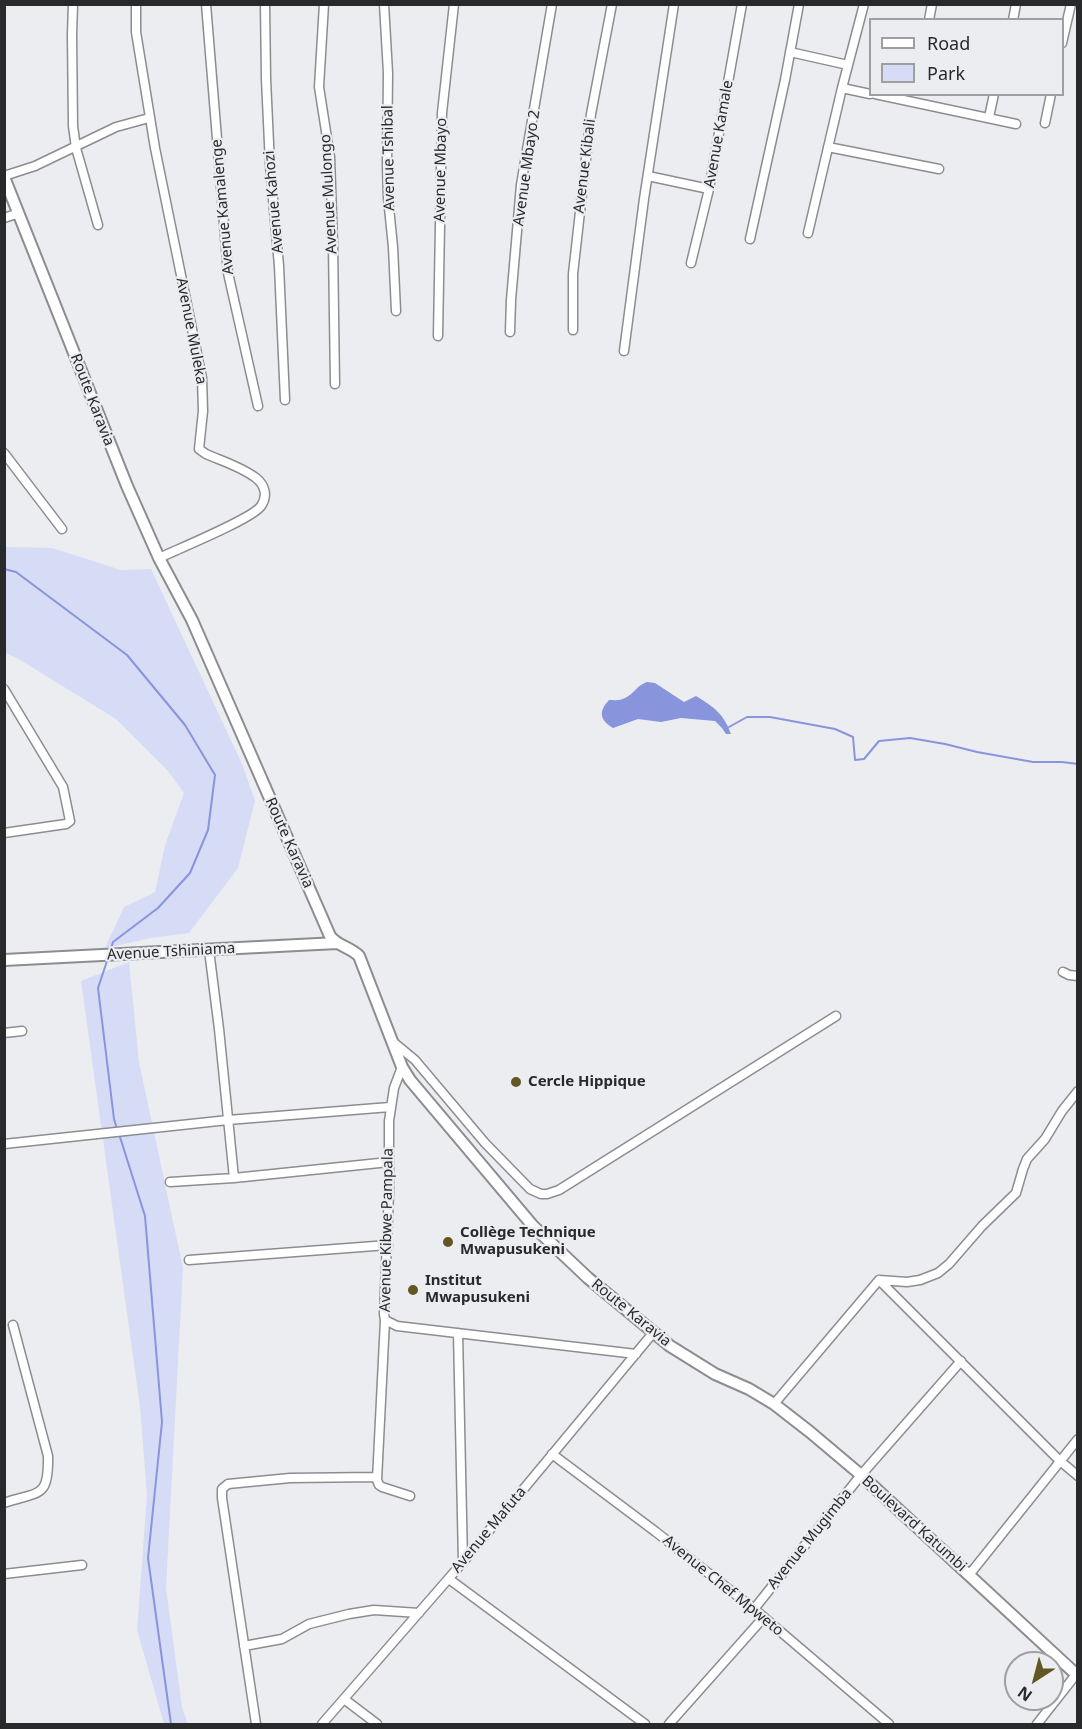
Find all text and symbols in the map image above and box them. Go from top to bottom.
legend [869,18,1064,96]
text: Road [927,31,970,55]
text: Park [927,61,965,85]
street label: Avenue Kamale [701,79,737,189]
street label: Avenue Tshibal [379,105,399,211]
street label: Avenue Mbayo 2 [510,109,544,227]
street label: Avenue Mbayo [431,118,451,222]
street label: Avenue Kibali [570,118,600,214]
street label: Avenue Mulongo [317,134,341,254]
street label: Avenue Kamalenge [208,138,238,276]
street label: Avenue Kahozi [261,150,287,254]
street label: Avenue Muleka [172,276,210,386]
street label: Route Karavia [66,351,118,449]
street label: Route Karavia [261,795,317,891]
street label: Avenue Tshiniama [106,940,236,964]
place label: Cercle Hippique [528,1073,646,1091]
marker: Cercle Hippique [509,1075,523,1089]
street label: Avenue Kibwe Pampala [377,1148,397,1312]
place label: Collège Technique Mwapusukeni [460,1224,596,1259]
marker: Collège Technique Mwapusukeni [441,1235,455,1249]
place label: Institut Mwapusukeni [425,1272,530,1307]
street label: Route Karavia [588,1275,674,1351]
marker: Institut Mwapusukeni [406,1283,420,1297]
street label: Boulevard Katumbi [858,1472,970,1576]
street label: Avenue Mafuta [448,1483,530,1577]
street label: Avenue Mugimba [764,1485,856,1593]
street label: Avenue Chef Mpweto [659,1532,787,1640]
north arrow [1004,1651,1064,1711]
text: N [1013,1681,1036,1707]

